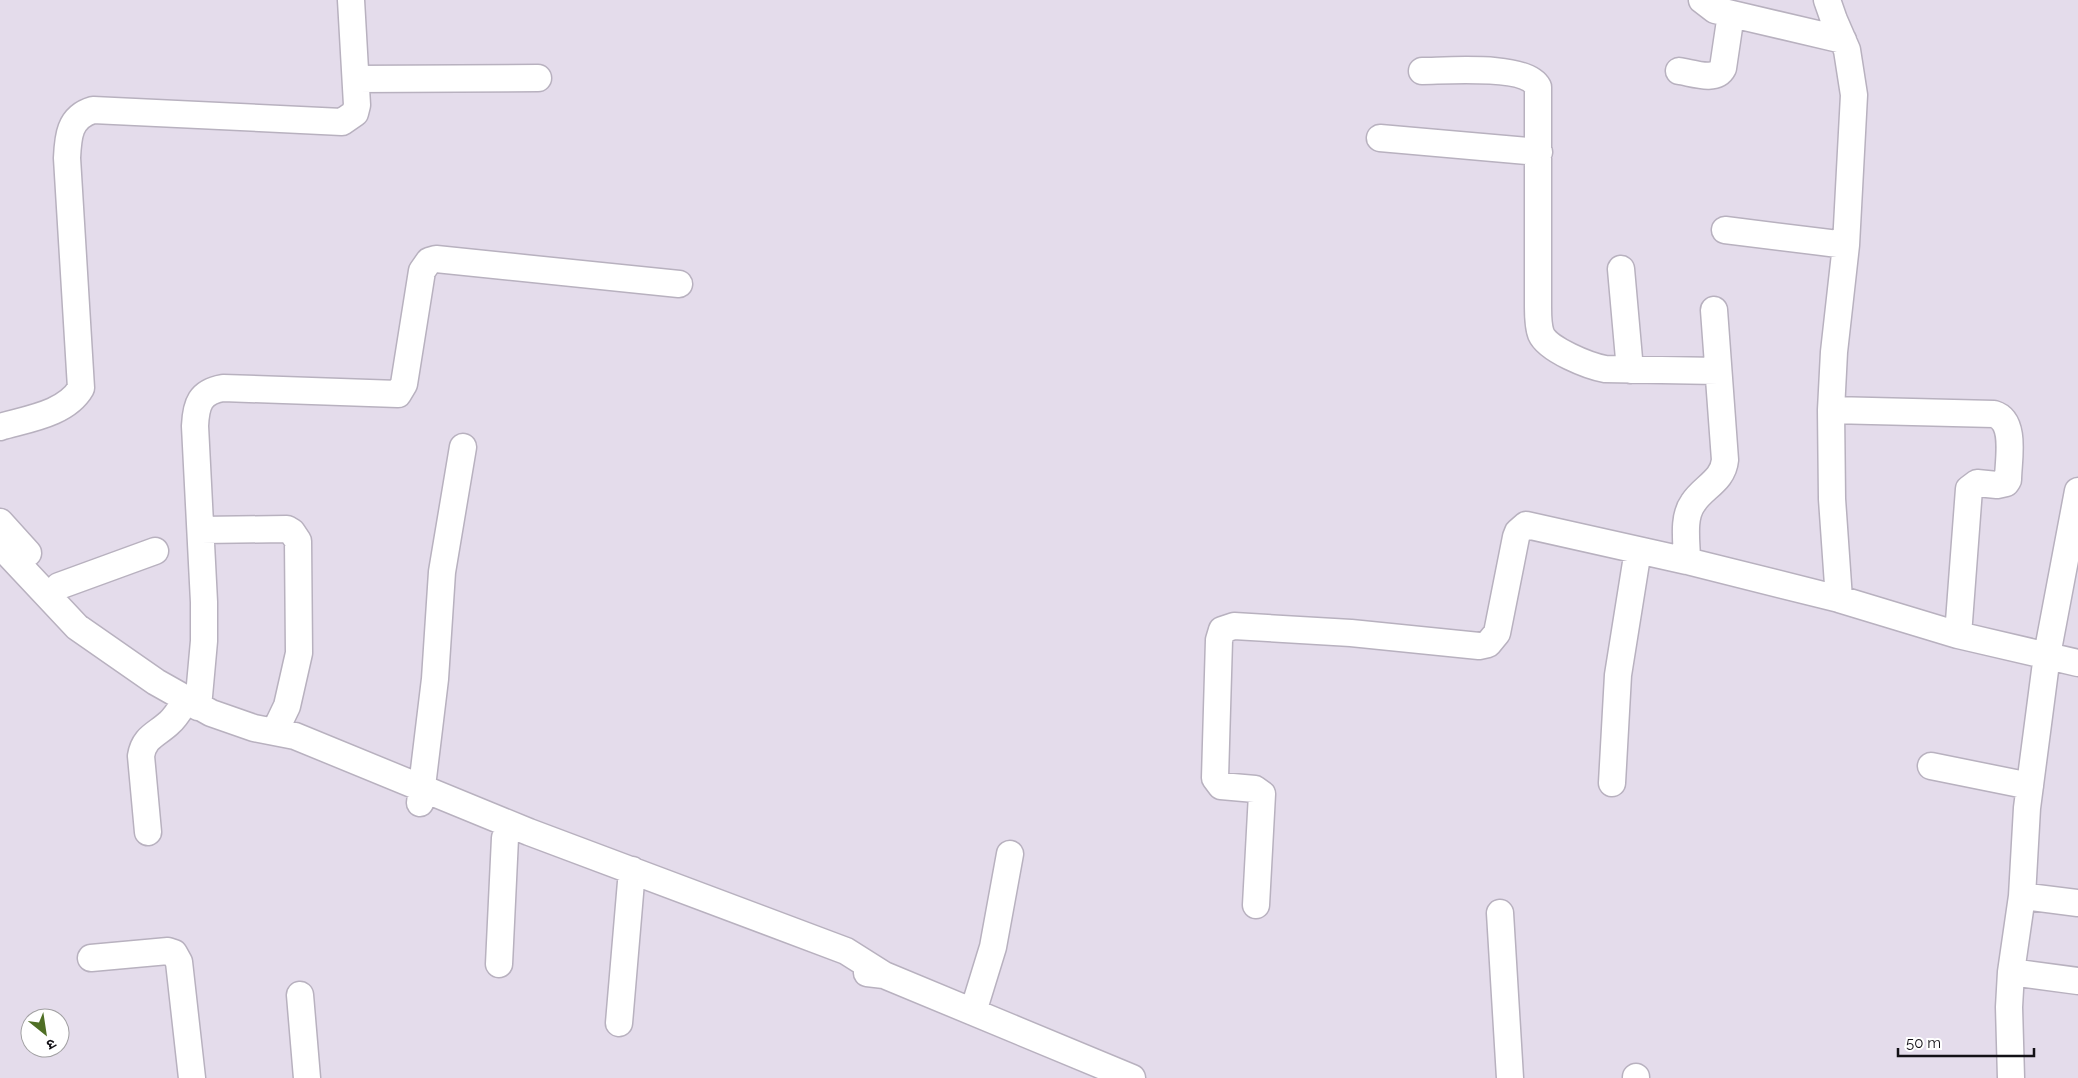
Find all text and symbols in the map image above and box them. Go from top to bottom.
north arrow [20,1008,70,1058]
scale bar [1898,1026,2034,1058]
text: 50 m [1906,1034,1941,1052]
text: उ [43,1035,59,1054]

